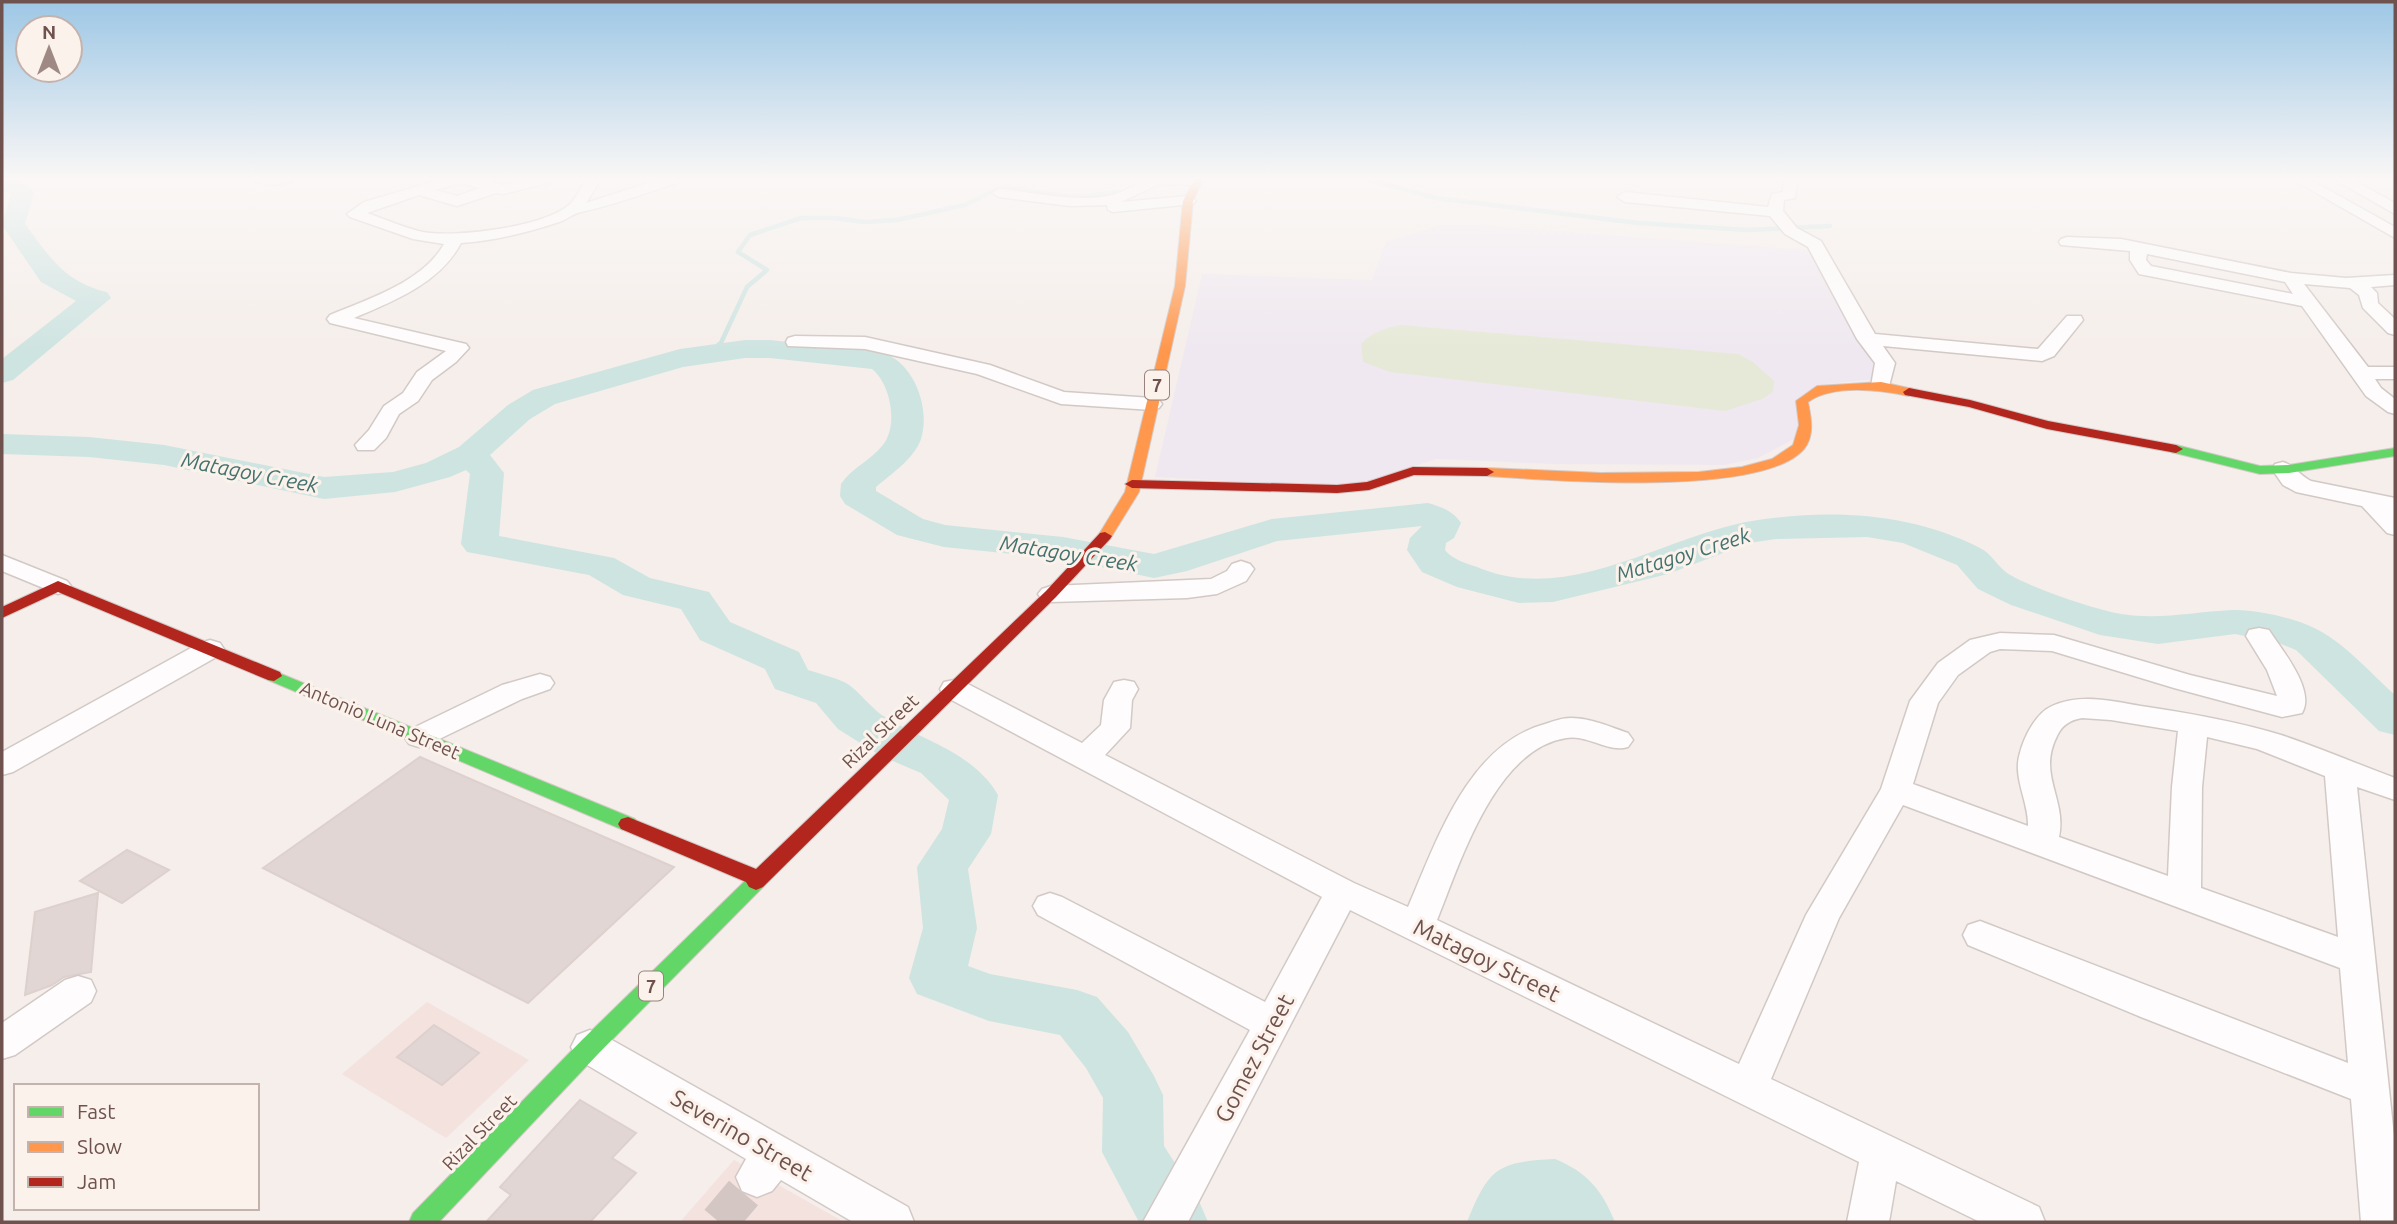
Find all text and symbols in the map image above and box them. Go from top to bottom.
north arrow [14,14,84,84]
text: N [42,21,56,43]
road number: 7 [1145,370,1169,400]
water label: Matagoy Creek [179,447,321,497]
water label: Matagoy Creek [1613,522,1753,586]
water label: Matagoy Creek [998,530,1140,576]
street label: Antonio Luna Street [297,676,464,764]
street label: Rizal Street [837,689,923,773]
street label: Matagoy Street [1410,914,1564,1006]
road number: 7 [639,972,663,1001]
street label: Gomez Street [1210,990,1298,1126]
legend [14,1084,259,1210]
street label: Severino Street [667,1084,817,1186]
street label: Rizal Street [437,1089,521,1175]
text: Fast [77,1099,115,1123]
text: Slow [77,1134,122,1158]
text: Jam [77,1169,116,1193]

